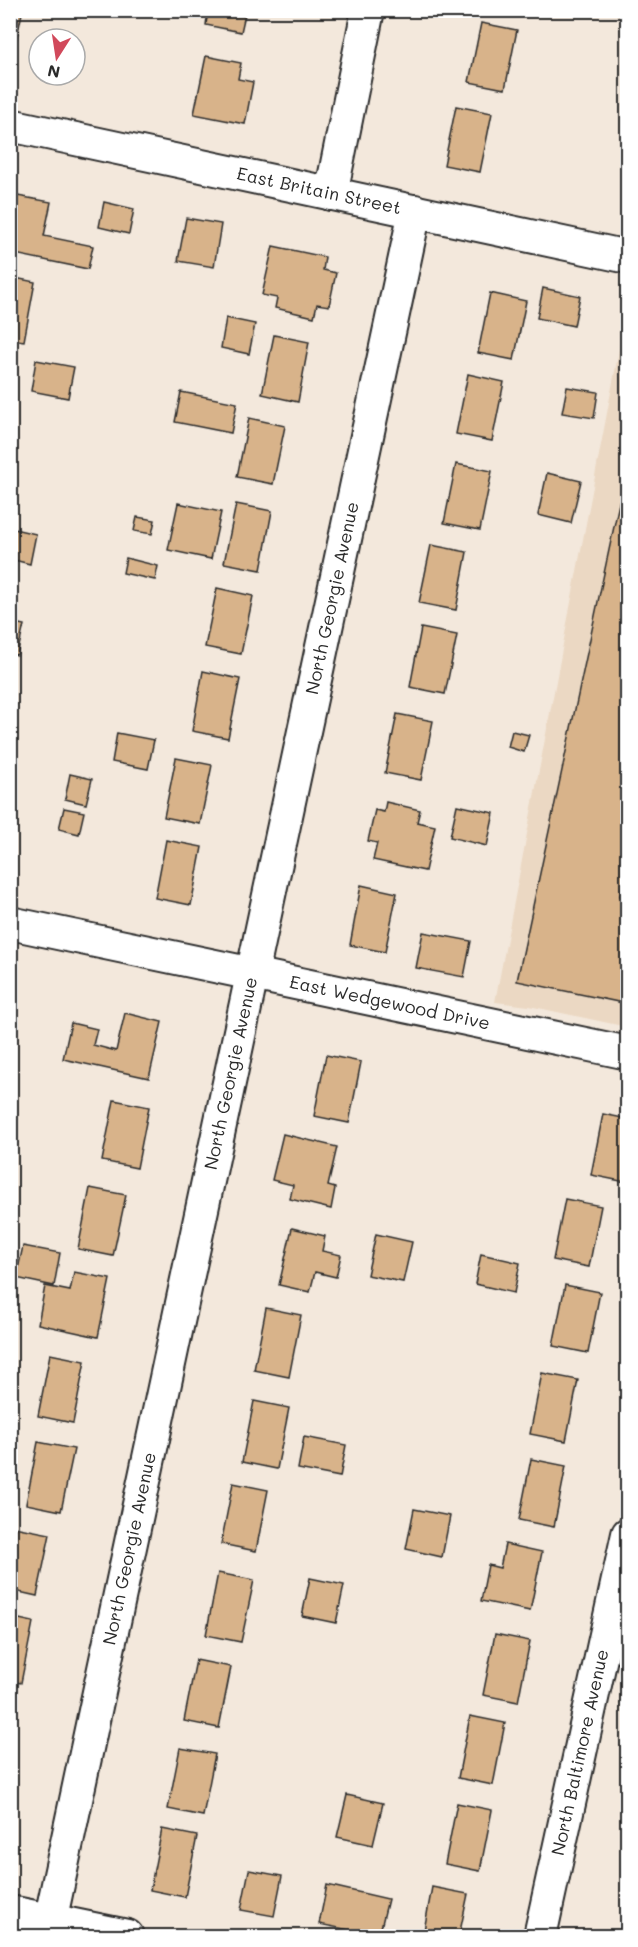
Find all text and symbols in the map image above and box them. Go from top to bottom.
north arrow [27,27,87,87]
text: N [46,61,62,84]
street label: East Britain Street [235,161,404,219]
street label: North Georgie Avenue [299,499,364,696]
street label: East Wedgewood Drive [288,969,492,1035]
street label: North Georgie Avenue [198,975,262,1172]
street label: North Georgie Avenue [96,1450,161,1647]
street label: North Baltimore Avenue [545,1647,613,1858]

